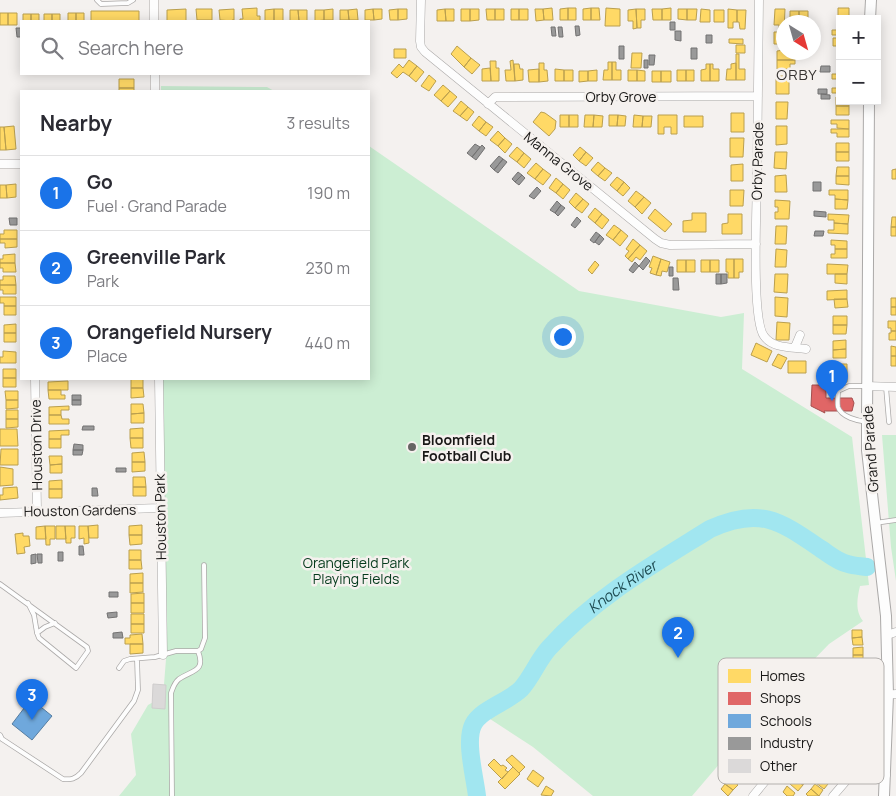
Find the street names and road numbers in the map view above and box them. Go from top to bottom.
street label: Orby Grove [585,87,657,106]
street label: Orby Parade [747,122,767,200]
street label: Manna Grove [520,127,598,195]
street label: Houston Drive [26,399,46,491]
street label: Grand Parade [857,405,883,493]
street label: Houston Park [150,473,170,560]
street label: Houston Gardens [23,500,137,520]

